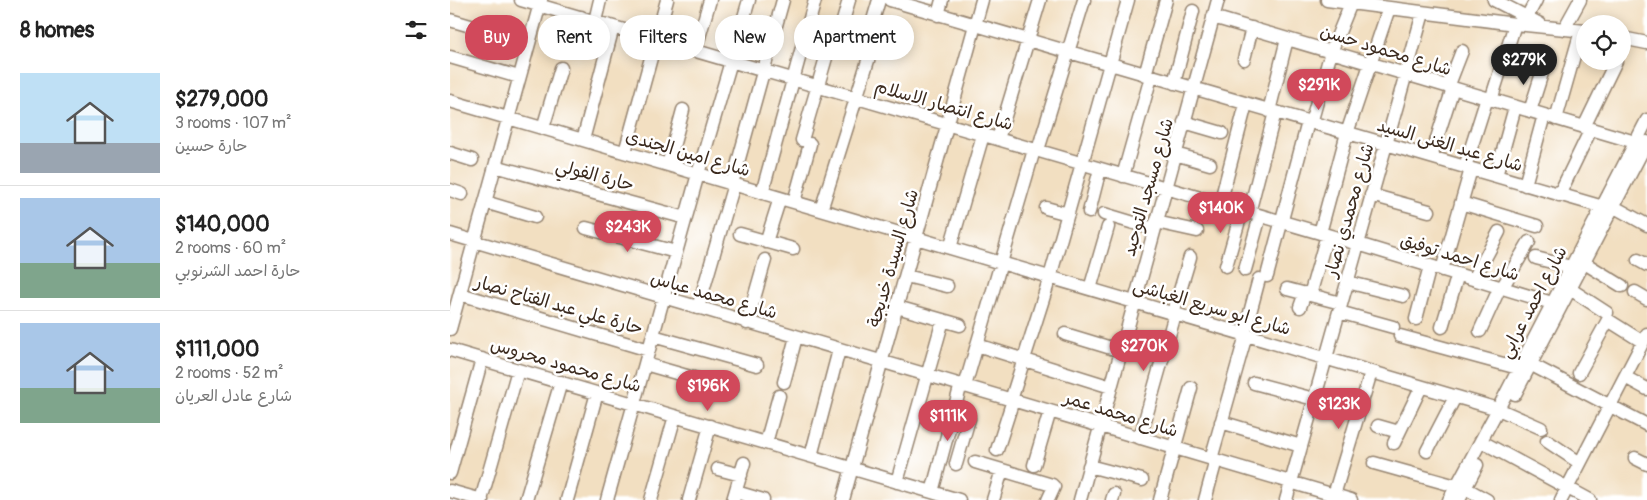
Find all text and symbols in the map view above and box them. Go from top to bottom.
chip: Buy [465,15,528,60]
chip: Rent [538,15,610,60]
chip: Filters [620,15,705,60]
chip: New [715,15,784,60]
chip: Apartment [794,15,914,60]
map controls [1576,15,1631,70]
button: locate [1576,15,1631,70]
icon: filters [402,16,430,44]
text: 8 homes [20,17,94,44]
street label: شارع محمود حسن [1317,20,1454,81]
pin: $279K [1489,44,1559,86]
text: $279K [1502,50,1546,70]
pin: $291K [1284,68,1354,111]
street label: شارع انتصار الاسلام [872,75,1016,138]
text: $291K [1298,75,1340,95]
text: $279,000 [175,86,268,113]
icon: home [60,93,120,153]
text: 3 rooms · 107 m² [175,113,292,133]
street label: شارع عبد الغنى السيد [1374,114,1525,177]
street label: شارع مسجد التوحيد [1118,115,1179,259]
street label: شارع امين الجندى [623,125,753,182]
text: حارة حسين [175,136,248,156]
street label: شارع محمدي نصار [1319,141,1380,282]
street label: حارة الفولي [552,154,637,201]
street label: شارع السيدة خديجة [863,186,924,330]
pin: $140K [1186,192,1256,234]
text: $140K [1199,198,1243,218]
pin: $243K [593,210,663,253]
text: $140,000 [175,211,269,238]
text: $243K [605,217,651,237]
icon: home [60,218,120,278]
street label: شارع احمد توفيق [1398,228,1522,286]
text: 2 rooms · 60 m² [175,238,286,258]
street label: شارع احمد عرابي [1494,242,1576,364]
text: حارة احمد الشرنوبي [175,261,300,281]
street label: شارع محمد عباس [648,266,780,325]
street label: حارة علي عبد الفتاح نصار [469,270,645,344]
street label: شارع ابو سريع الغباشى [1130,274,1293,342]
pin: $270K [1109,330,1179,372]
street label: شارع محمود محروس [488,333,644,398]
text: $111,000 [175,336,259,363]
text: $270K [1121,336,1167,356]
icon: home [60,343,120,403]
text: 2 rooms · 52 m² [175,363,284,383]
pin: $196K [673,370,743,412]
text: $196K [687,376,729,396]
text: شارع عادل العريان [175,386,292,406]
street label: شارع محمد عمر [1059,386,1181,443]
pin: $123K [1304,388,1374,430]
text: $123K [1318,394,1360,414]
pin: $111K [913,400,983,442]
text: $111K [929,406,967,426]

